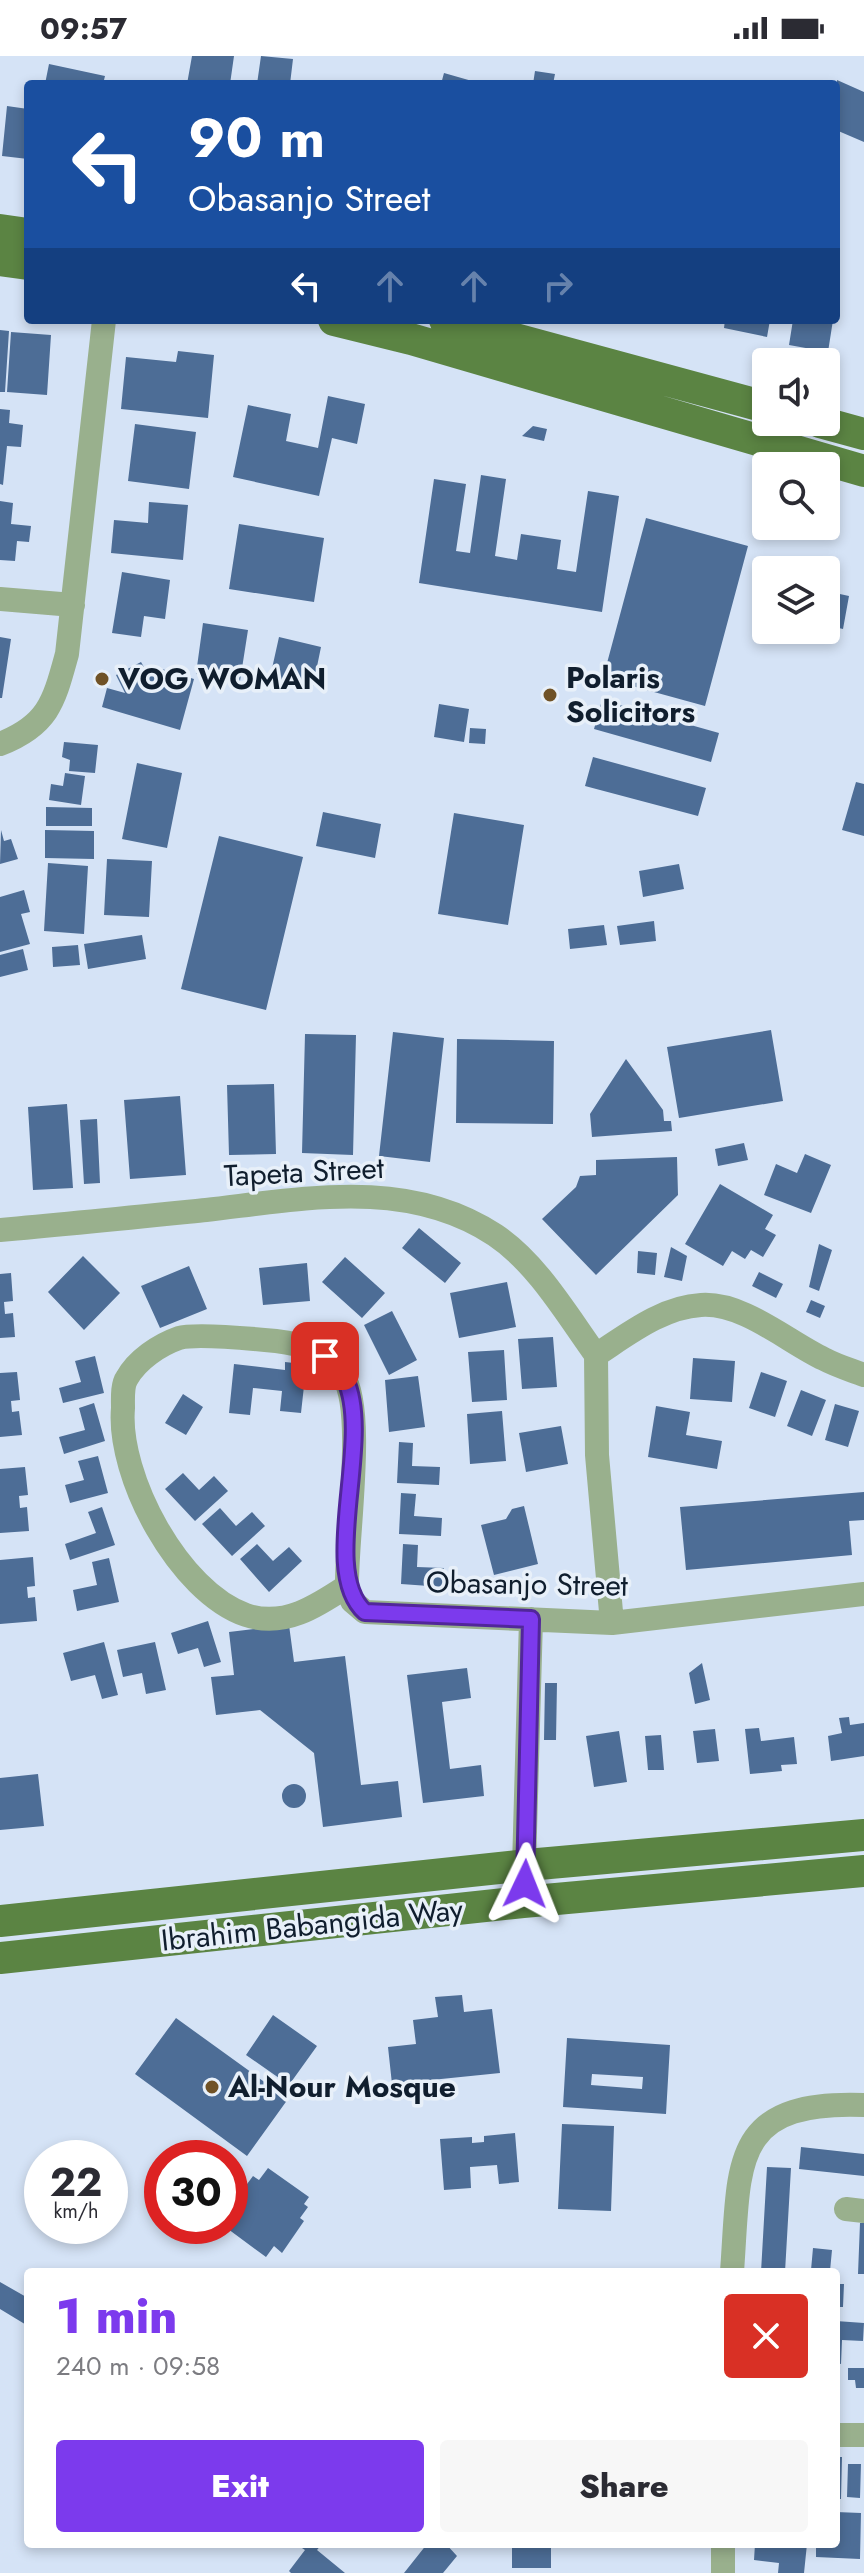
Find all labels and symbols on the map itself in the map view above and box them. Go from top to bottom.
place label: Polaris Solicitors [566,656,695,733]
place label: VOG WOMAN [117,657,326,700]
marker: VOG WOMAN [93,670,111,688]
marker: Polaris Solicitors [541,686,559,704]
street label: Tapeta Street [223,1146,386,1197]
pin [291,1322,359,1390]
street label: Obasanjo Street [426,1560,629,1607]
position arrow [483,1842,567,1926]
street label: Ibrahim Babangida Way [159,1887,466,1962]
place label: Al-Nour Mosque [227,2065,456,2108]
marker: Al-Nour Mosque [203,2078,221,2096]
speed limit sign: 30 [144,2140,248,2244]

